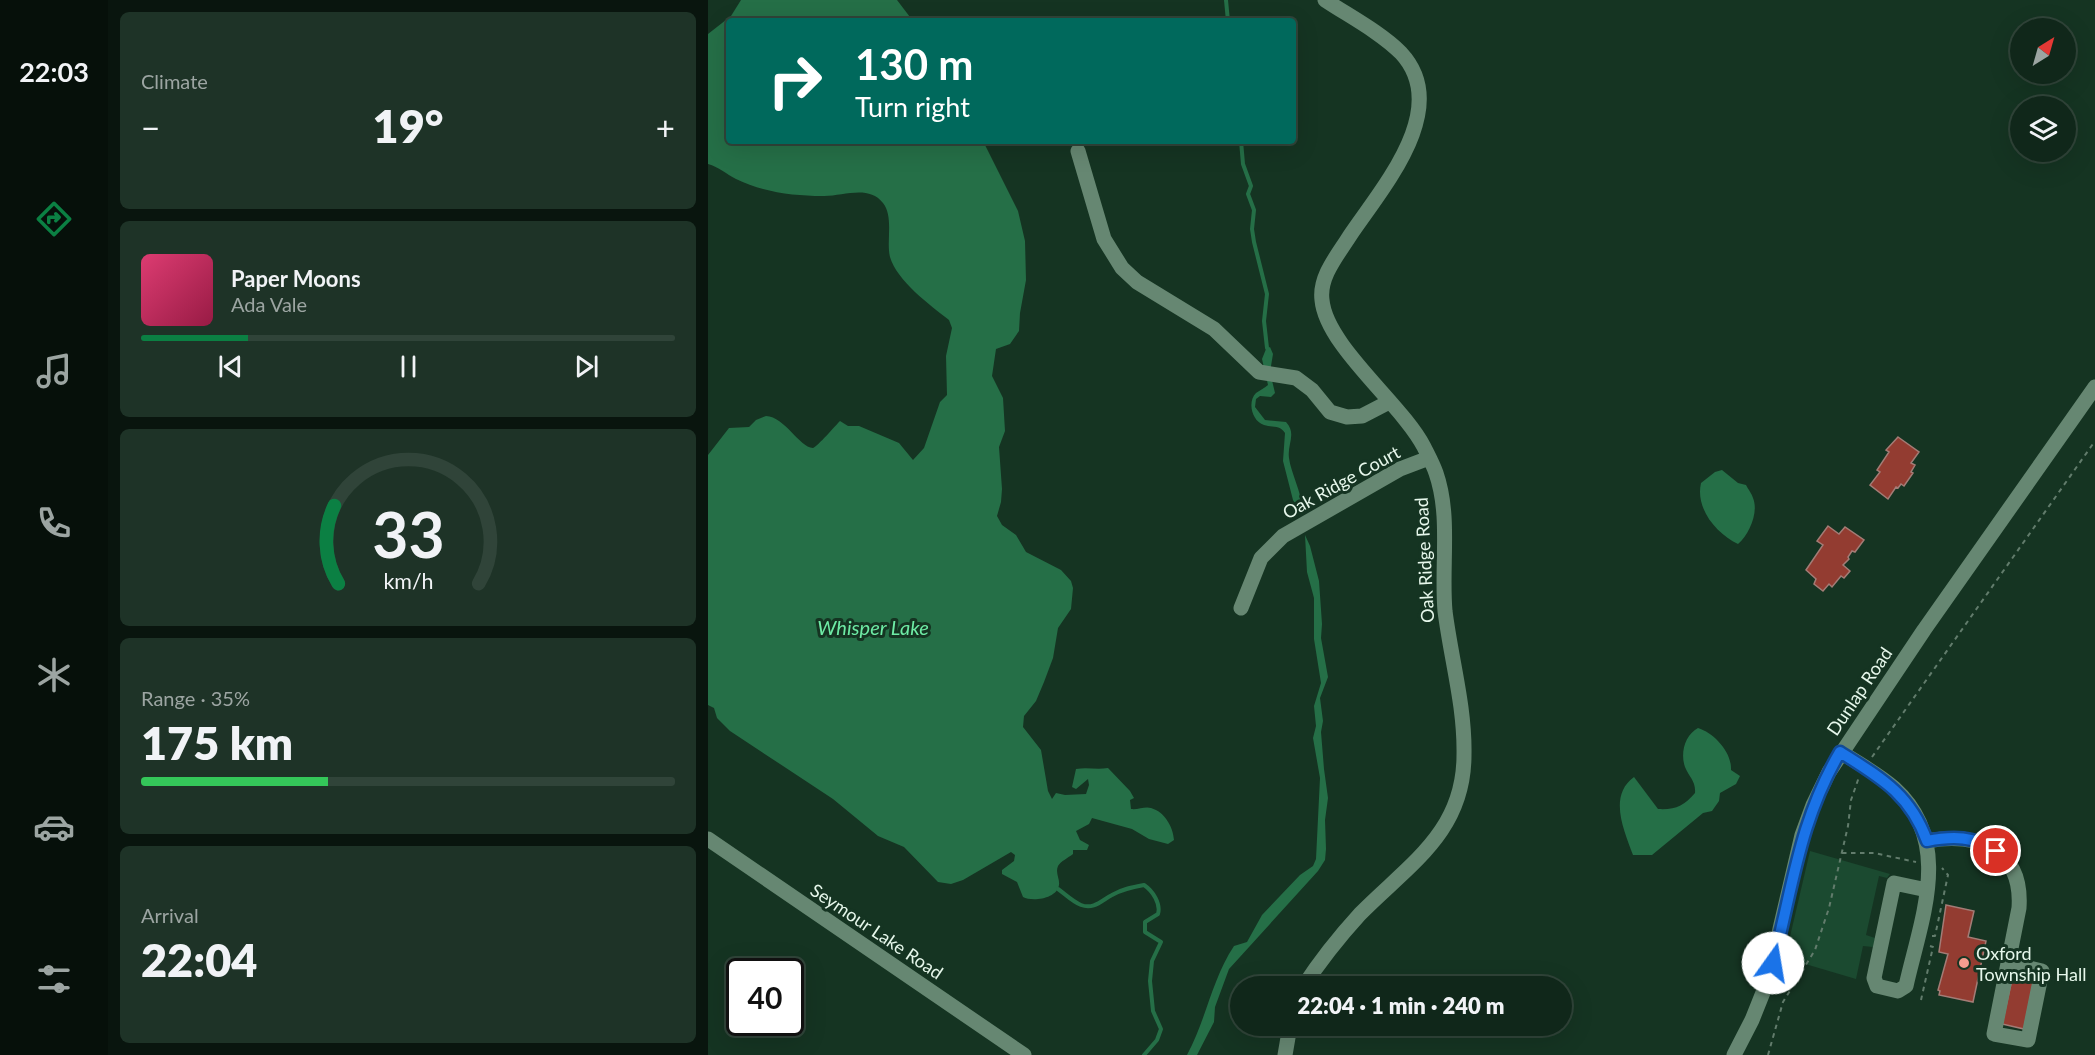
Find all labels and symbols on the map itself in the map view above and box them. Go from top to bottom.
north arrow [2010,18,2076,84]
street label: Oak Ridge Court [1278,440,1404,523]
street label: Oak Ridge Road [1410,497,1438,623]
water label: Whisper Lake [817,615,929,639]
street label: Dunlap Road [1822,643,1896,739]
pin [1970,825,2021,876]
street label: Seymour Lake Road [807,879,947,983]
position arrow [1741,931,1805,995]
place label: Oxford Township Hall [1976,942,2086,985]
marker: Oxford Township Hall [1957,956,1971,970]
speed limit sign: 40 [726,958,804,1036]

